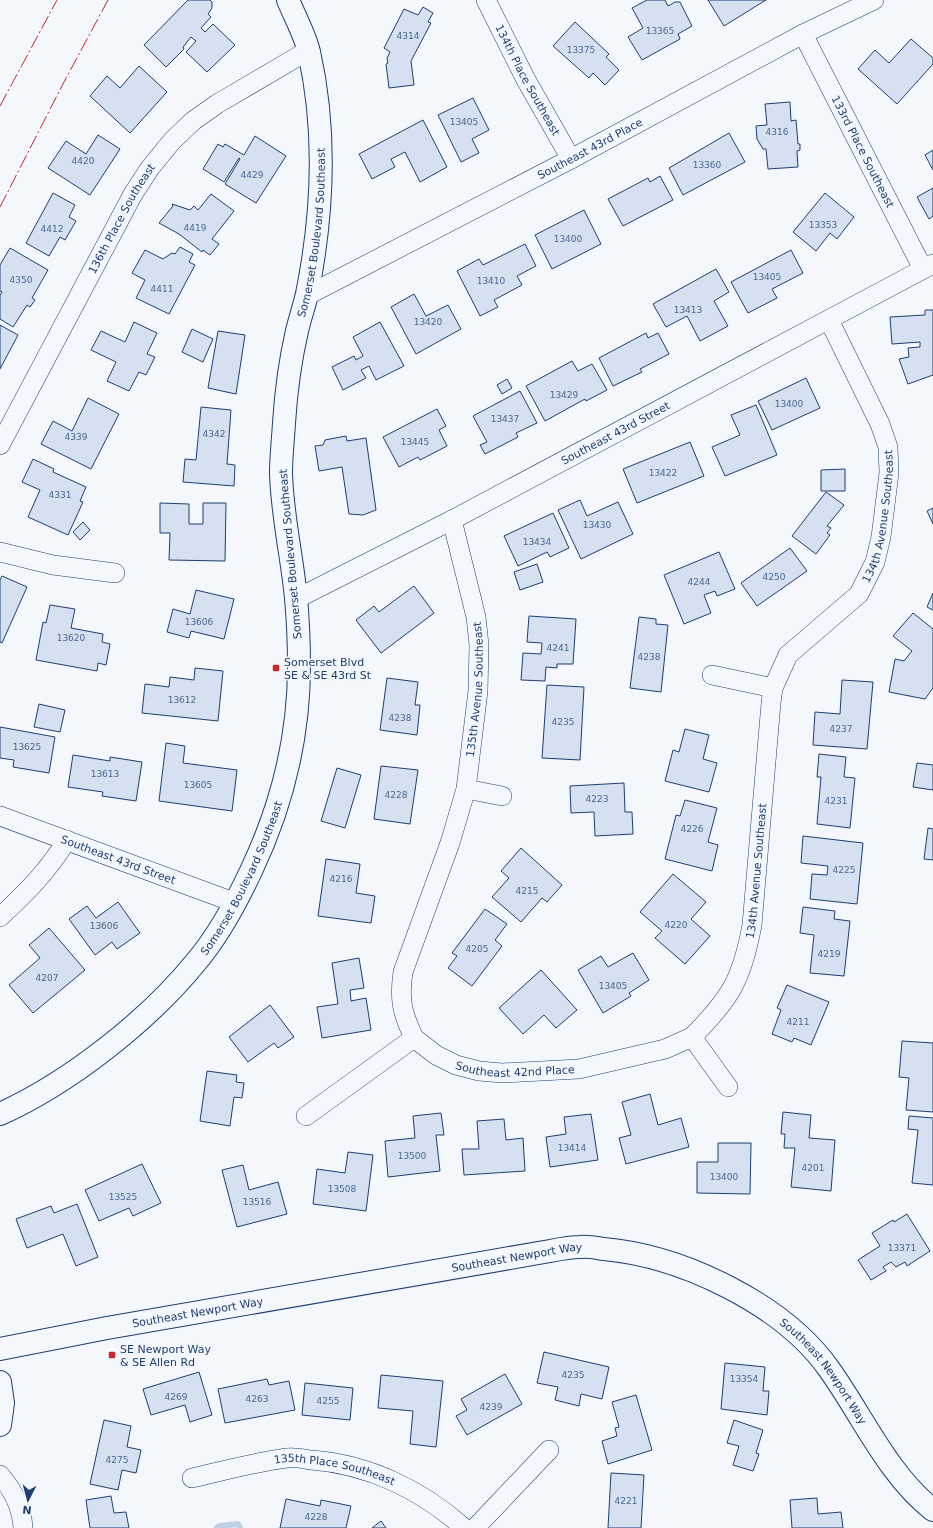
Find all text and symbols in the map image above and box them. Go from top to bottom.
street label: 134th Place Southeast [492,22,563,138]
house number: 13365 [646,26,674,36]
house number: 4314 [397,31,420,41]
house number: 13375 [567,45,595,55]
street label: 133rd Place Southeast [829,94,897,211]
street label: Southeast 43rd Place [535,116,645,182]
house number: 13405 [450,117,478,127]
house number: 4316 [766,127,789,137]
street label: Somerset Boulevard Southeast [295,147,328,319]
house number: 4420 [72,156,95,166]
house number: 13360 [693,160,722,170]
street label: 136th Place Southeast [86,161,158,276]
house number: 4429 [241,170,264,180]
house number: 13353 [809,220,837,230]
house number: 4419 [184,223,207,233]
house number: 4412 [41,224,63,234]
house number: 13400 [554,234,583,244]
house number: 13405 [753,272,781,282]
house number: 4350 [10,275,33,285]
house number: 13410 [477,276,506,286]
house number: 4411 [151,284,173,294]
house number: 13413 [674,305,702,315]
house number: 13420 [414,317,443,327]
house number: 13429 [550,390,579,400]
street label: Southeast 43rd Street [559,399,673,468]
house number: 13400 [775,399,804,409]
house number: 13437 [491,414,519,424]
house number: 4342 [203,429,225,439]
house number: 4339 [65,432,88,442]
house number: 13445 [401,437,429,447]
street label: 134th Avenue Southeast [860,449,896,585]
street label: Somerset Boulevard Southeast [277,468,304,640]
house number: 13422 [649,468,677,478]
house number: 4331 [49,490,71,500]
house number: 13430 [583,520,612,530]
house number: 13434 [523,537,552,547]
house number: 4250 [763,572,786,582]
house number: 4244 [688,577,711,587]
house number: 13606 [185,617,214,627]
street label: 135th Avenue Southeast [464,620,486,758]
house number: 13620 [57,633,86,643]
house number: 4241 [547,643,569,653]
house number: 4238 [638,652,661,662]
place label: Somerset Blvd SE & SE 43rd St [284,656,372,682]
marker: Somerset Blvd SE & SE 43rd St [271,663,281,673]
house number: 13612 [168,695,196,705]
house number: 4238 [389,713,412,723]
house number: 4235 [552,717,574,727]
house number: 4237 [830,724,852,734]
house number: 13625 [13,742,41,752]
house number: 13613 [91,769,119,779]
house number: 13605 [184,780,212,790]
house number: 4228 [385,790,408,800]
house number: 4223 [586,794,608,804]
house number: 4231 [825,796,847,806]
street label: Somerset Boulevard Southeast [198,799,285,958]
street label: 134th Avenue Southeast [743,802,769,940]
house number: 4226 [681,824,704,834]
street label: Southeast 43rd Street [59,833,178,887]
house number: 4225 [833,865,855,875]
house number: 4216 [330,874,353,884]
house number: 4215 [516,886,538,896]
house number: 4220 [665,920,688,930]
house number: 13606 [90,921,119,931]
house number: 4205 [466,944,488,954]
house number: 4219 [818,949,841,959]
house number: 4207 [36,973,58,983]
house number: 13405 [599,981,627,991]
house number: 4211 [787,1017,809,1027]
street label: Southeast 42nd Place [454,1059,575,1080]
house number: 13414 [558,1143,587,1153]
house number: 13500 [398,1151,427,1161]
house number: 4201 [802,1163,824,1173]
house number: 13400 [710,1172,739,1182]
house number: 13508 [328,1184,357,1194]
house number: 13525 [109,1192,137,1202]
house number: 13516 [243,1197,272,1207]
street label: Southeast Newport Way [450,1241,583,1275]
house number: 13371 [888,1243,916,1253]
street label: Southeast Newport Way [131,1295,265,1331]
street label: Southeast Newport Way [777,1316,869,1427]
place label: SE Newport Way & SE Allen Rd [120,1343,211,1369]
marker: SE Newport Way & SE Allen Rd [107,1350,117,1360]
house number: 4235 [562,1370,584,1380]
house number: 13354 [730,1374,759,1384]
house number: 4269 [165,1392,188,1402]
house number: 4263 [246,1394,268,1404]
house number: 4255 [317,1396,339,1406]
house number: 4239 [480,1402,503,1412]
street label: 135th Place Southeast [273,1452,398,1489]
house number: 4275 [106,1455,128,1465]
north arrow [8,1480,48,1520]
house number: 4221 [615,1496,637,1506]
text: N [22,1503,32,1516]
house number: 4228 [305,1512,328,1522]

